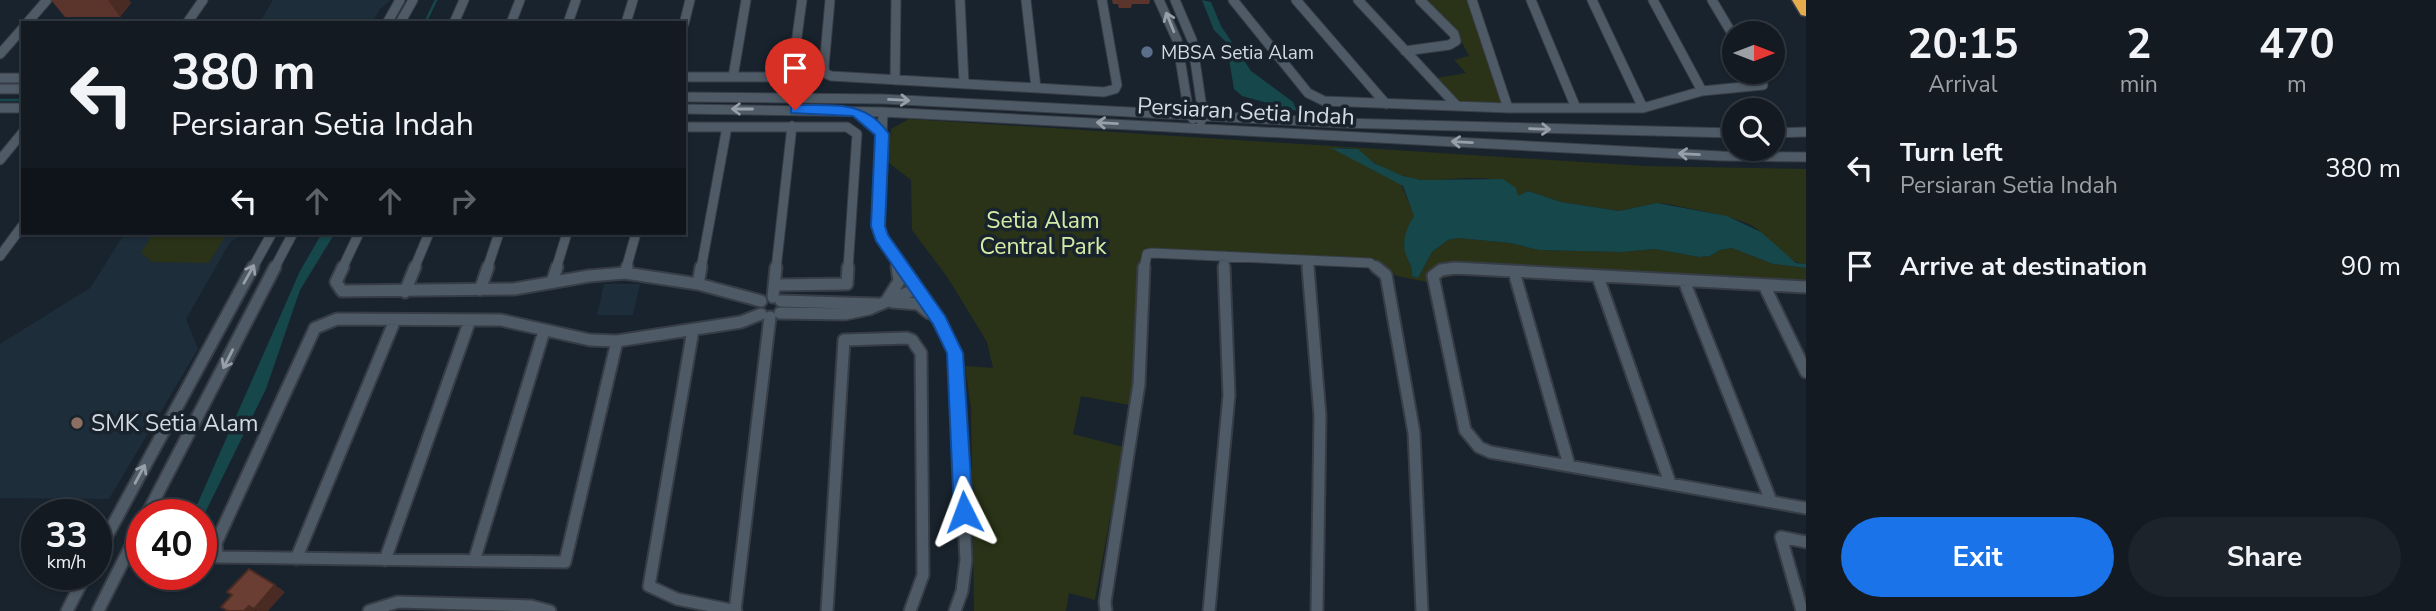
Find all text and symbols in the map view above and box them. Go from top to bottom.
one-way arrow [1163,11,1176,33]
text: 20:15 [1907,16,2018,73]
text: 2 [2126,16,2151,73]
text: 470 [2259,16,2335,73]
north arrow [1722,21,1785,84]
map controls [1722,21,1785,161]
pin [765,38,825,110]
text: 380 m [171,39,315,106]
place label: MBSA Setia Alam [1161,40,1314,66]
marker: MBSA Setia Alam [1139,44,1155,60]
icon: left [56,49,147,140]
icon: arrive [776,49,814,87]
text: Arrival [1928,69,1997,100]
text: min [2120,69,2158,100]
text: m [2287,69,2307,100]
street label: Persiaran Setia Indah [1136,90,1356,133]
one-way arrow [888,94,910,107]
button: search [1722,98,1785,161]
text: Persiaran Setia Indah [171,103,474,146]
one-way arrow [731,103,754,116]
one-way arrow [1096,116,1119,129]
one-way arrow [1528,122,1551,136]
one-way arrow [1451,135,1473,148]
text: Turn left [1900,135,2003,170]
one-way arrow [1678,148,1701,161]
icon: left [1841,149,1879,187]
text: 380 m [2325,151,2401,186]
text: Persiaran Setia Indah [1900,170,2118,201]
icon: left [225,182,263,220]
icon: ahead [298,182,336,220]
icon: ahead [371,182,409,220]
icon: right [444,182,482,220]
park label: Setia Alam Central Park [980,205,1107,262]
icon: arrive [1841,247,1879,285]
text: Arrive at destination [1900,249,2147,284]
text: 90 m [2341,249,2401,284]
one-way arrow [243,264,256,285]
one-way arrow [220,348,234,369]
place label: SMK Setia Alam [91,408,258,439]
marker: SMK Setia Alam [69,415,85,431]
one-way arrow [134,464,147,485]
position arrow [927,475,1001,549]
speed limit sign: 40 [126,499,217,590]
text: 33 [45,512,88,559]
button: Exit [1841,517,2114,597]
button: Share [2128,517,2401,597]
text: km/h [47,550,86,574]

